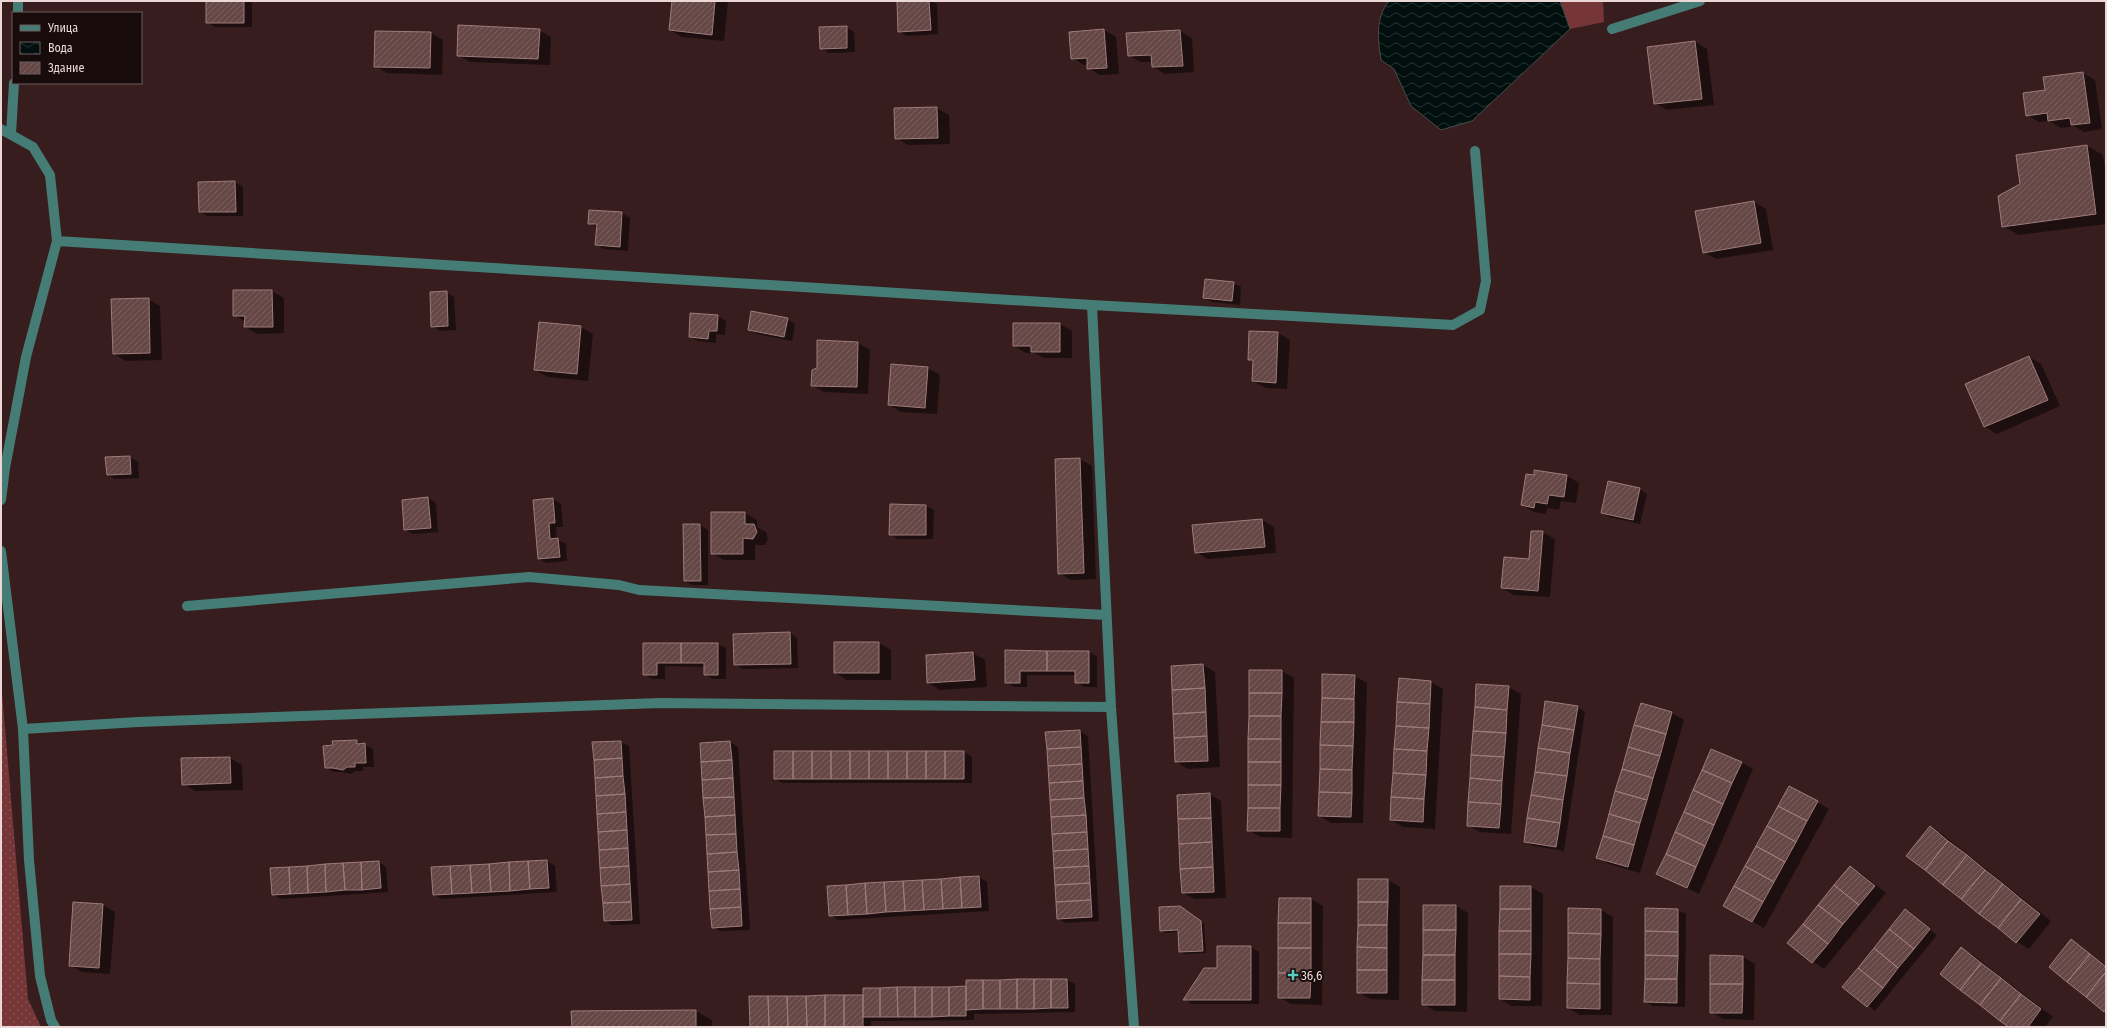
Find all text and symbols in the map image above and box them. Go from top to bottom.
legend [12,12,142,84]
text: Улица [47,21,78,35]
text: Вода [48,41,73,55]
text: Здание [48,61,84,75]
place label: 36,6 [1301,968,1322,983]
marker: 36,6 [1288,970,1298,980]

